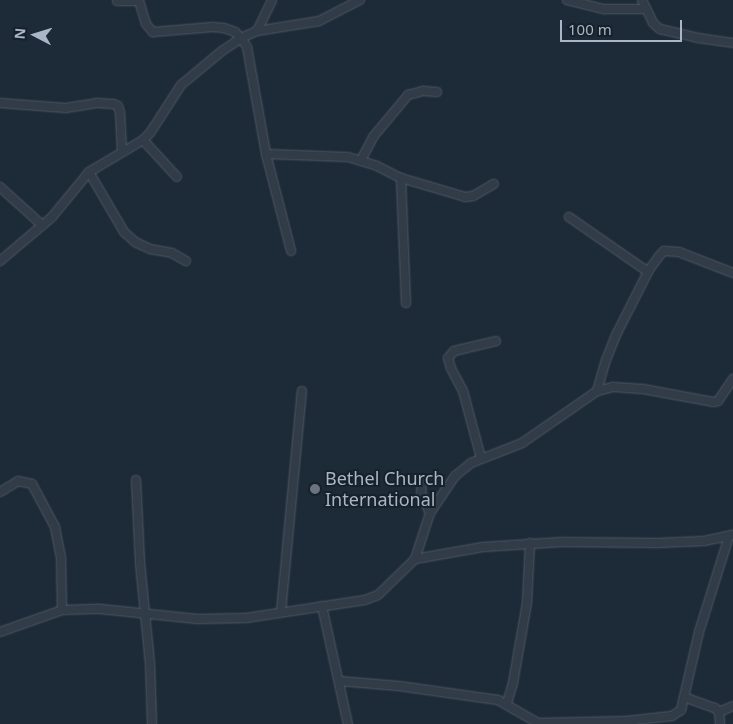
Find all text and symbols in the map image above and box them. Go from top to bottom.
north arrow [10,10,60,60]
scale bar [563,10,686,42]
text: 100 m [568,19,612,39]
text: N [10,27,30,40]
place label: Bethel Church International [325,468,444,510]
marker: Bethel Church International [309,483,321,495]

